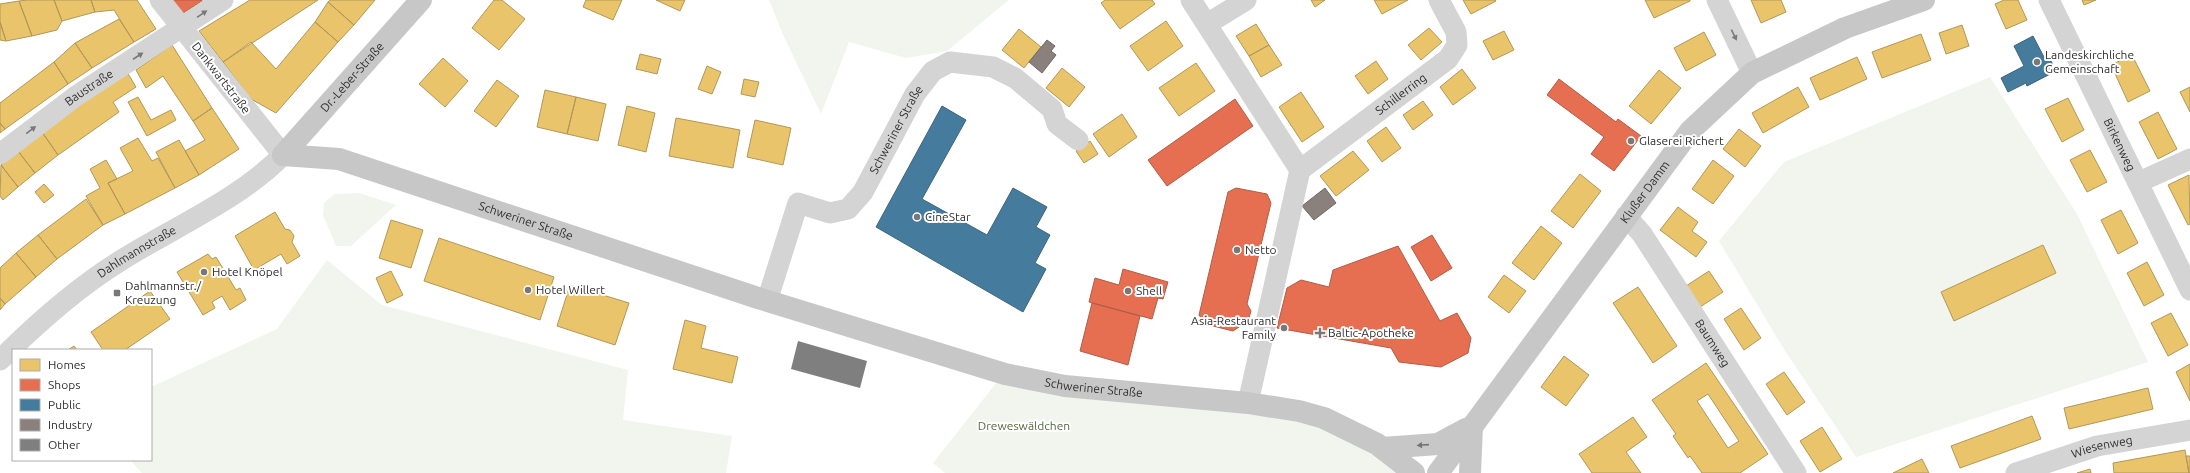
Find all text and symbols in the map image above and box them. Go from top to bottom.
one-way arrow [197,10,208,18]
one-way arrow [1731,29,1737,41]
street label: Dankwartstraße [190,39,253,116]
street label: Dr.-Leber-Straße [317,40,386,114]
place label: Landeskirchliche Gemeinschaft [2045,48,2134,75]
one-way arrow [133,52,143,60]
marker: Landeskirchliche Gemeinschaft [2032,57,2042,67]
street label: Baustraße [62,67,115,108]
street label: Schillerring [1373,71,1429,117]
street label: Schweriner Straße [867,83,925,176]
street label: Birkenweg [2101,116,2138,173]
one-way arrow [26,126,36,134]
place label: Glaserei Richert [1639,134,1724,147]
marker: Glaserei Richert [1626,136,1636,146]
street label: Klußer Damm [1617,158,1672,225]
street label: Schweriner Straße [477,199,575,242]
place label: CineStar [925,210,971,223]
marker: CineStar [912,212,922,222]
street label: Dahlmannstraße [95,223,178,280]
place label: Netto [1245,243,1277,256]
marker: Netto [1232,245,1242,255]
place label: Hotel Knöpel [212,265,283,278]
marker: Hotel Knöpel [199,267,209,277]
place label: Dahlmannstr./ Kreuzung [125,279,202,306]
place label: Hotel Willert [536,283,605,296]
place label: Shell [1136,284,1162,297]
marker: Hotel Willert [523,285,533,295]
marker: Shell [1123,286,1133,296]
marker: Dahlmannstr./ Kreuzung [112,288,122,298]
place label: Asia-Restaurant Family [1191,314,1276,341]
street label: Baumweg [1693,317,1733,369]
marker: Asia-Restaurant Family [1279,323,1289,333]
place label: Baltic-Apotheke [1328,326,1414,339]
marker: Baltic-Apotheke [1315,328,1325,338]
legend [12,349,152,461]
text: Homes [48,358,86,371]
street label: Schweriner Straße [1044,375,1143,399]
text: Shops [48,378,80,391]
text: Public [48,398,81,411]
text: Industry [48,418,93,431]
park label: Dreweswäldchen [978,419,1070,432]
street label: Wiesenweg [2070,433,2133,460]
text: Other [48,438,81,451]
one-way arrow [1417,442,1429,449]

